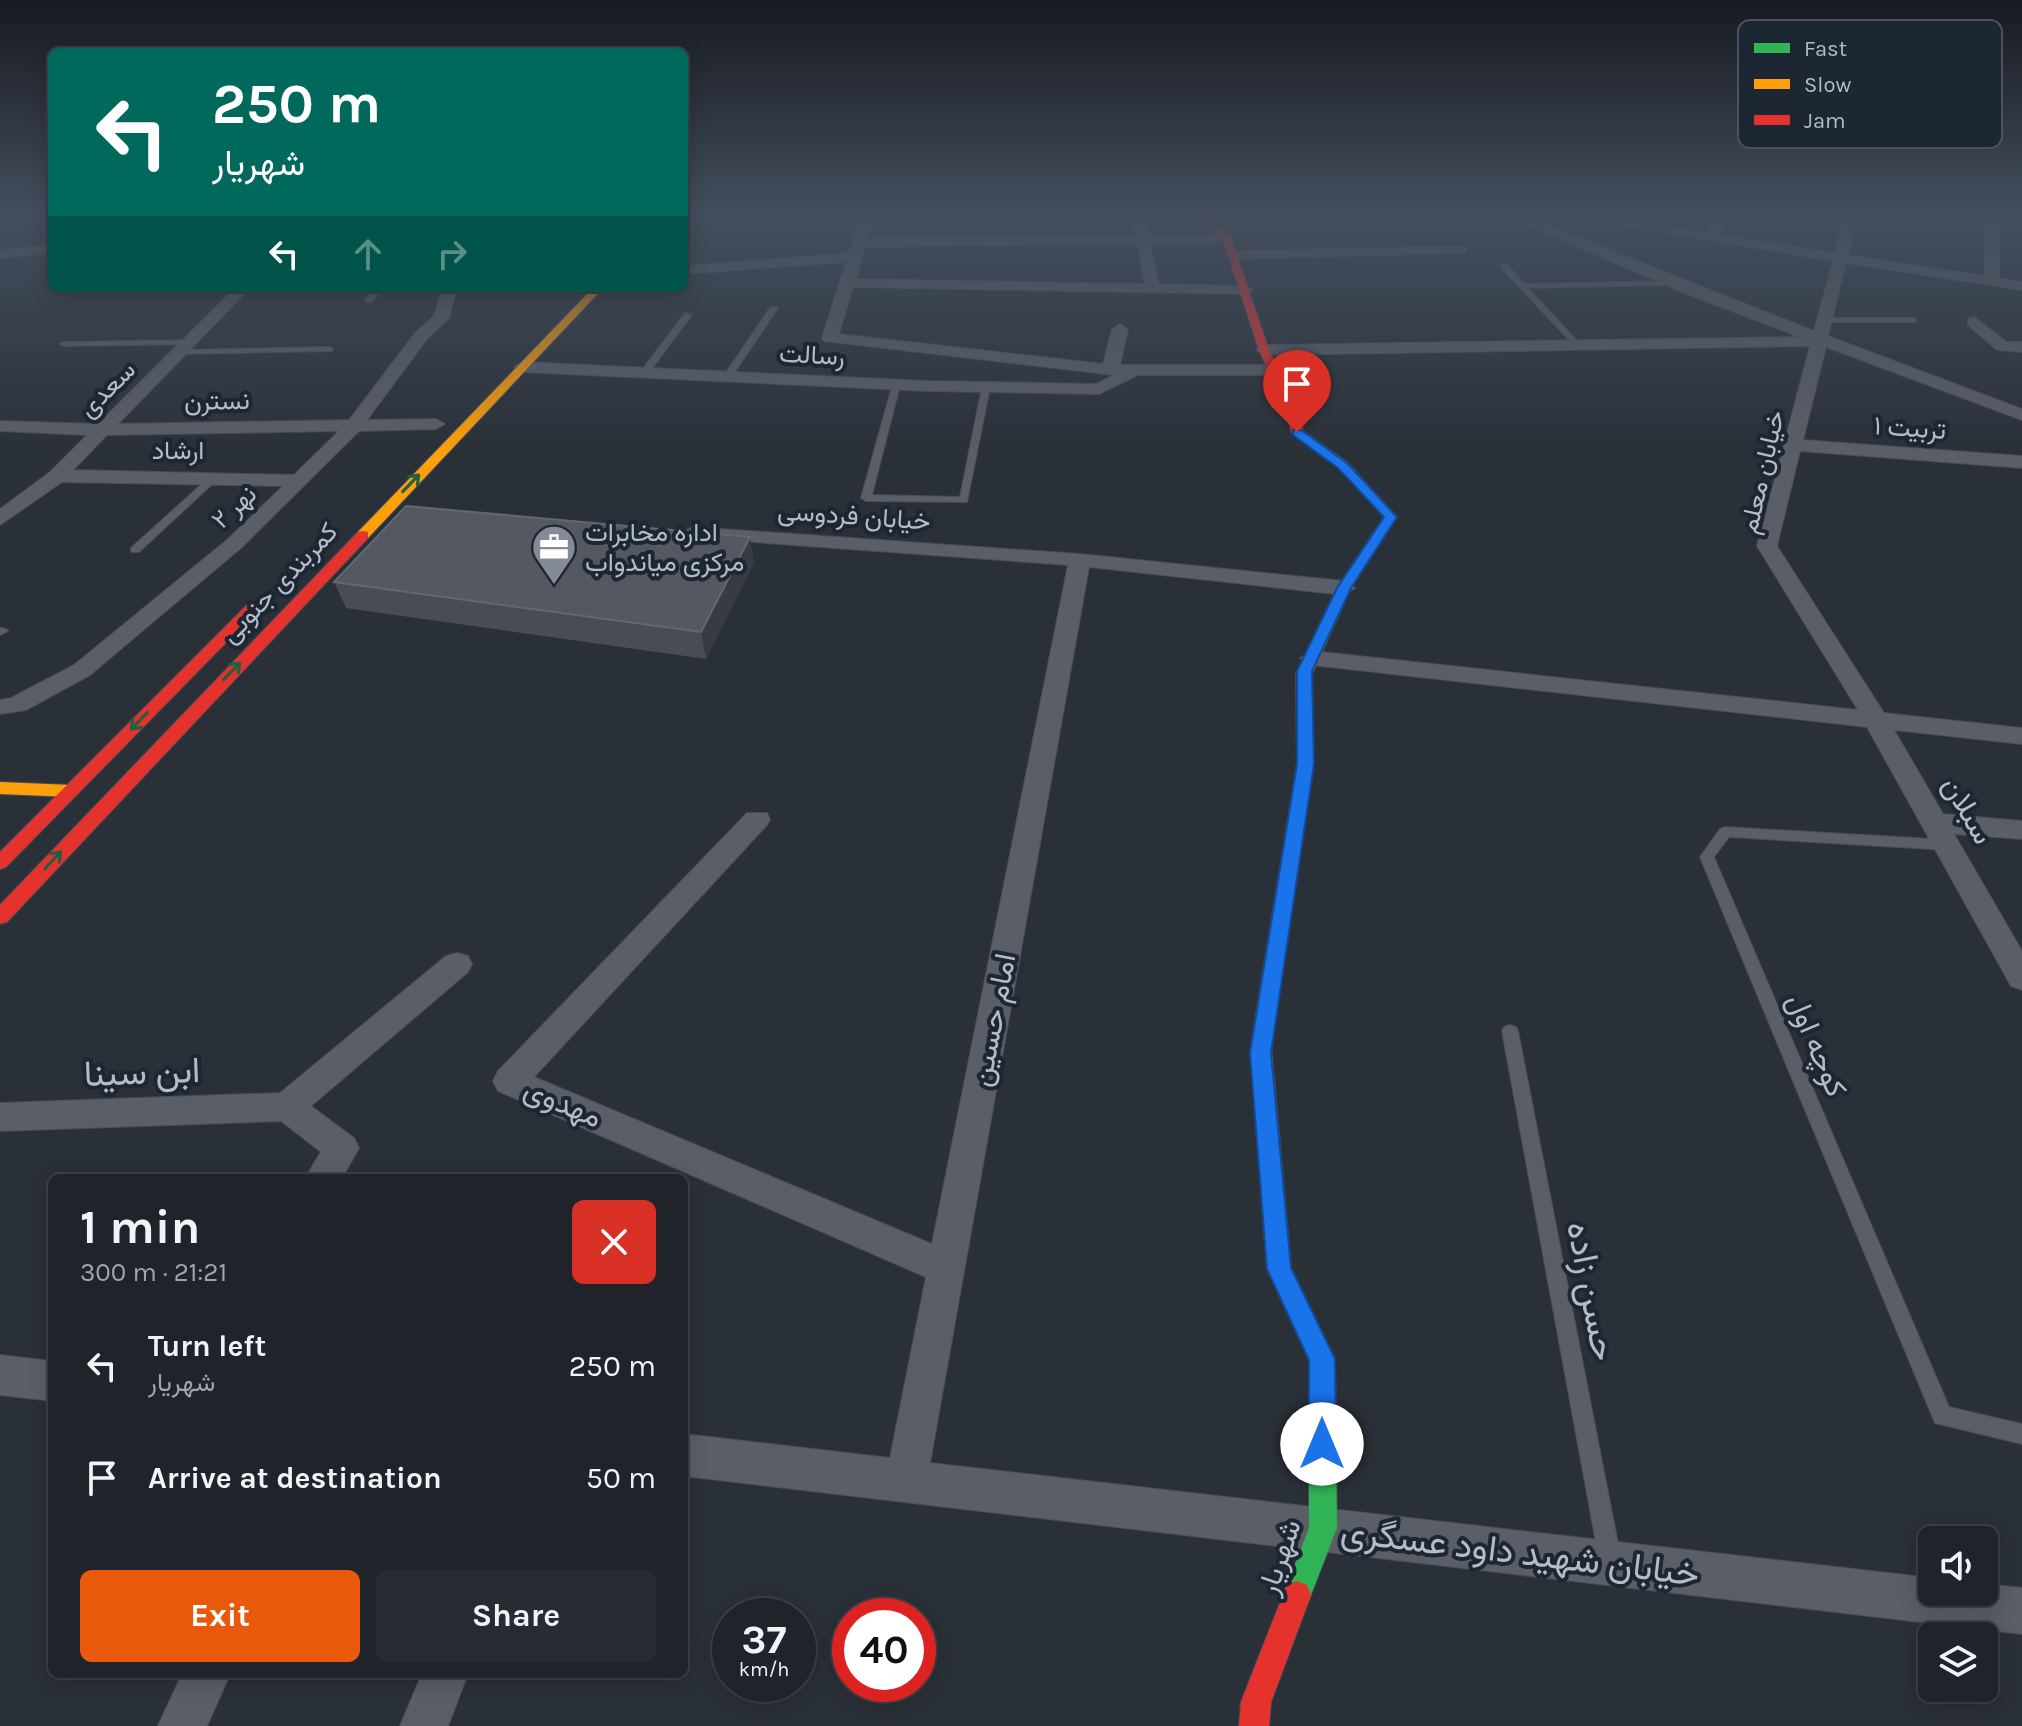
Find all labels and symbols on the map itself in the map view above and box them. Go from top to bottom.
legend [1738,20,2002,148]
text: Fast [1804,36,1847,62]
text: Slow [1804,72,1851,98]
text: Jam [1804,108,1846,134]
street label: رسالت [778,338,846,372]
pin [1263,350,1331,432]
street label: سعدی [72,354,142,424]
street label: نسترن [184,385,250,417]
street label: خیابان معلم [1733,407,1792,537]
street label: تربیت ۱ [1873,410,1947,446]
street label: ارشاد [152,435,204,466]
one-way arrow [402,473,421,493]
street label: نهر ۲ [205,479,263,535]
street label: خیابان فردوسی [777,495,931,537]
street label: کمربندی جنوبی [214,516,344,650]
place label: اداره مخابرات مرکزی میاندواب [585,517,744,578]
office icon: اداره مخابرات مرکزی میاندواب [530,523,578,586]
one-way arrow [222,661,241,681]
one-way arrow [130,711,149,730]
street label: سبلان [1934,770,2002,850]
one-way arrow [44,850,63,870]
street label: امام حسین [962,950,1025,1090]
street label: کوچه اول [1777,988,1855,1103]
street label: ابن سینا [83,1049,201,1095]
street label: مهدوی [519,1071,607,1135]
street label: حسن زاده [1557,1218,1626,1365]
position arrow [1280,1402,1364,1486]
street label: خیابان شهید داود عسگری [1338,1509,1702,1596]
street label: شهریار [1249,1514,1309,1601]
speed limit sign: 40 [832,1598,936,1702]

